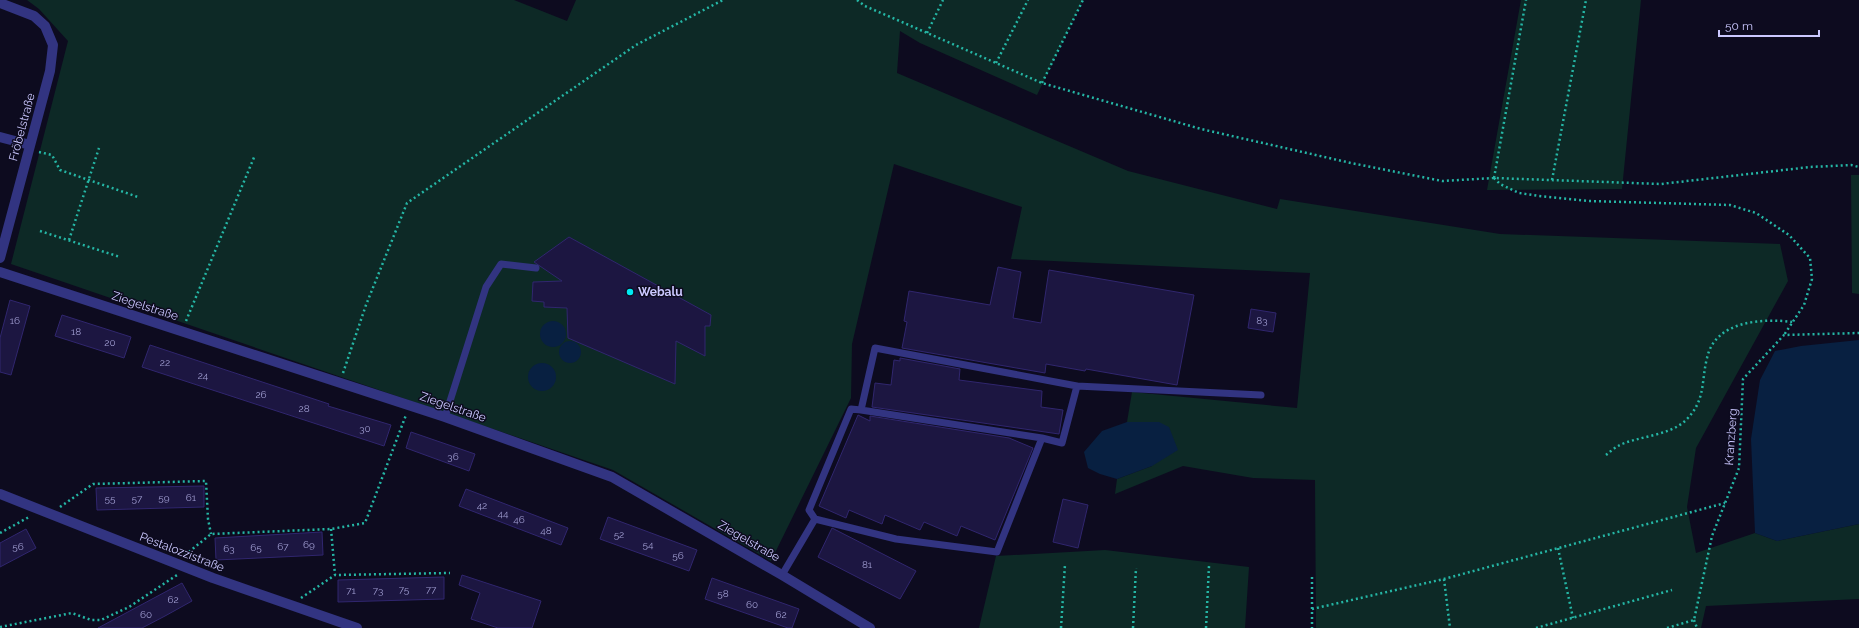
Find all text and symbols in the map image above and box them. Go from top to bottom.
scale bar [1719,12,1819,38]
text: 50 m [1725,19,1753,33]
street label: Fröbelstraße [6,92,38,162]
place label: Webalu [638,285,683,299]
marker: Webalu [625,287,635,297]
street label: Ziegelstraße [110,289,180,323]
house number: 16 [10,315,20,326]
house number: 83 [1256,315,1268,326]
house number: 18 [71,326,81,337]
house number: 20 [104,337,116,348]
house number: 22 [160,357,170,368]
house number: 24 [198,370,209,381]
house number: 26 [255,389,267,400]
street label: Ziegelstraße [418,389,488,425]
house number: 28 [298,403,310,414]
street label: Kranzberg [1722,408,1740,466]
house number: 30 [359,423,371,434]
house number: 36 [447,451,459,462]
house number: 59 [158,492,170,503]
house number: 61 [186,492,197,503]
house number: 55 [105,493,116,504]
house number: 57 [132,493,143,504]
house number: 42 [477,500,487,511]
house number: 44 [498,508,509,519]
house number: 46 [513,514,525,525]
street label: Ziegelstraße [716,518,782,564]
house number: 48 [540,525,552,536]
street label: Pestalozzistraße [138,529,226,575]
house number: 52 [614,529,624,540]
house number: 69 [303,539,315,550]
house number: 54 [643,539,654,550]
house number: 56 [12,541,24,552]
house number: 67 [277,541,289,552]
house number: 65 [250,542,262,553]
house number: 63 [223,543,235,554]
house number: 56 [672,550,684,561]
house number: 81 [862,559,873,570]
house number: 75 [399,584,410,595]
house number: 77 [426,584,437,595]
house number: 71 [346,585,357,596]
house number: 73 [373,585,383,596]
house number: 58 [717,588,729,599]
house number: 62 [167,594,179,605]
house number: 60 [746,599,758,610]
house number: 60 [140,609,152,620]
house number: 62 [775,609,787,620]

